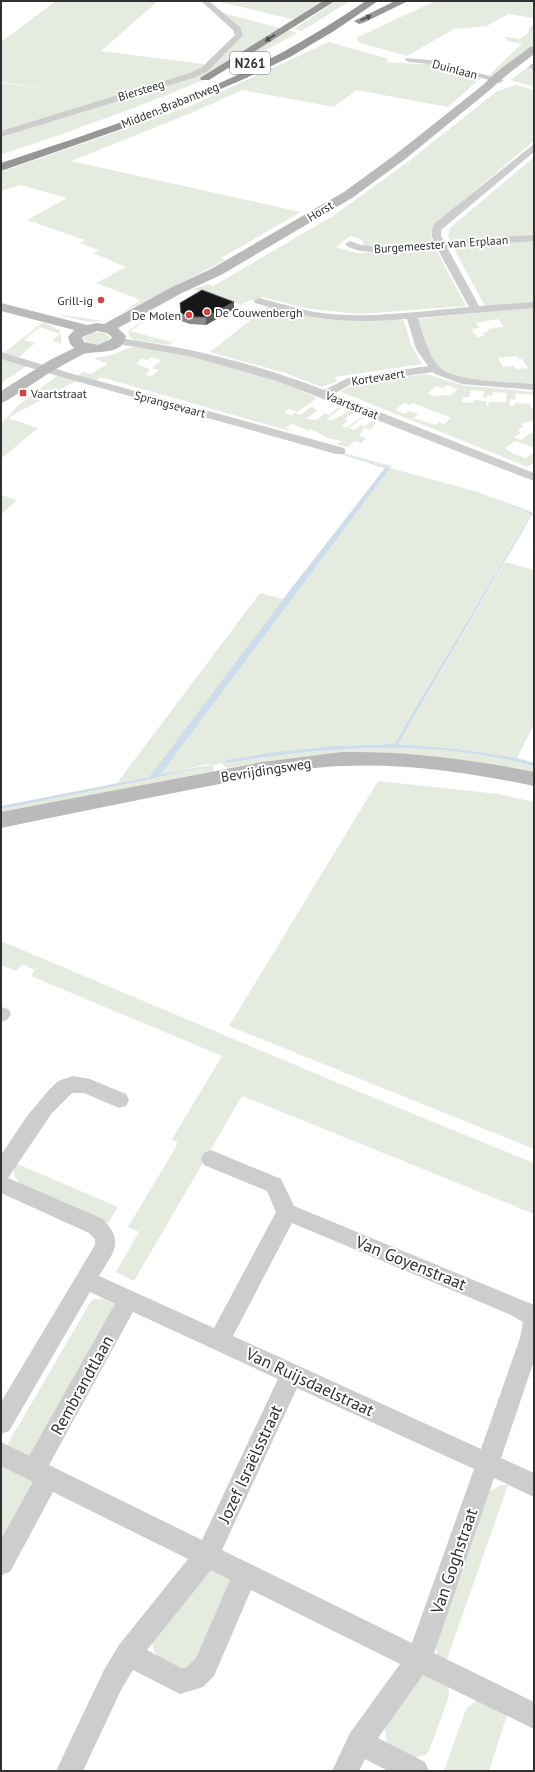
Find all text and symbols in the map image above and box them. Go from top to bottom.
one-way arrow [360,15,372,21]
one-way arrow [264,35,276,42]
road number: N261 [230,52,270,74]
street label: Duinlaan [431,56,479,82]
street label: Biersteeg [116,76,166,104]
street label: Midden-Brabantweg [119,79,221,131]
street label: Horst [304,197,336,225]
street label: Burgemeester van Erplaan [373,232,509,256]
place label: Grill-ig [57,293,93,308]
marker: Grill-ig [96,295,106,305]
place label: De Couwenbergh [215,305,303,320]
marker: De Couwenbergh [202,307,212,317]
place label: De Molen [132,308,181,323]
marker: De Molen [184,310,194,320]
street label: Kortevaert [350,365,406,389]
place label: Vaartstraat [30,386,87,401]
street label: Sprangsevaart [133,387,207,421]
street label: Vaartstraat [322,387,381,422]
marker: Vaartstraat [18,388,28,398]
street label: Bevrijdingsweg [220,754,312,786]
street label: Van Goyenstraat [352,1230,470,1295]
street label: Rembrandtlaan [46,1331,118,1439]
street label: Van Ruijsdaelstraat [241,1342,378,1421]
street label: Jozef Israëlsstraat [213,1401,287,1528]
street label: Van Goghstraat [425,1505,482,1618]

